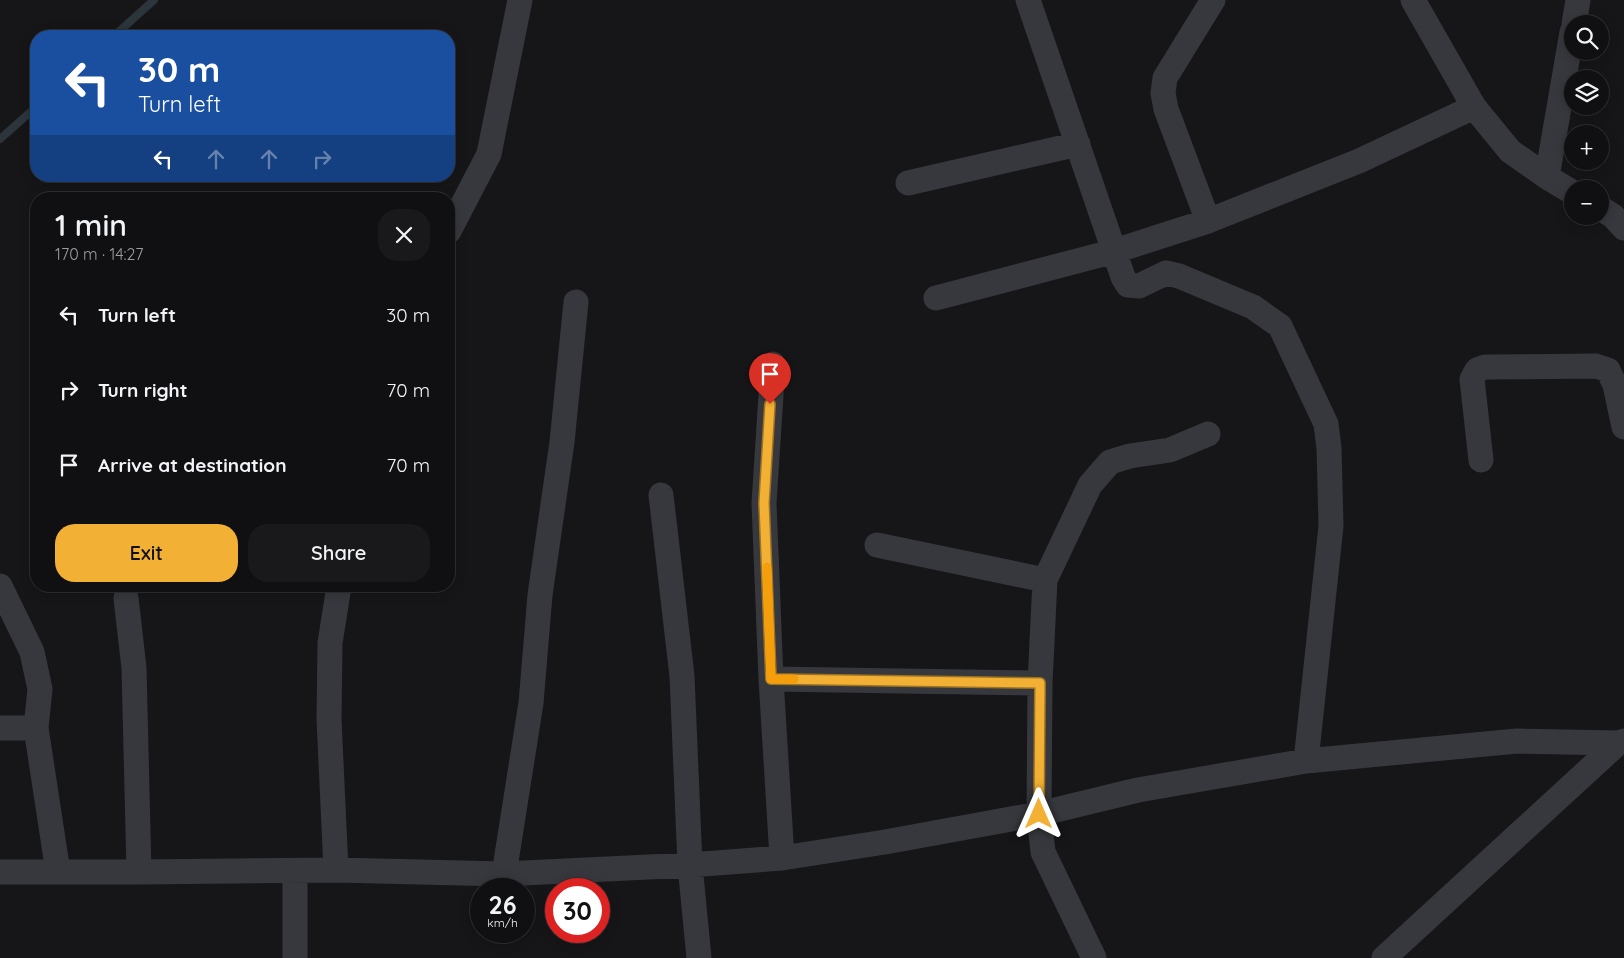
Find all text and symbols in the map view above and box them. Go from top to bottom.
map controls [1564,15,1609,225]
button: search [1564,15,1609,60]
text: 30 m [138,47,220,91]
icon: left [55,50,120,115]
button: layers [1564,70,1609,115]
text: Turn left [138,90,221,118]
button: + [1564,125,1609,170]
icon: left [149,145,177,173]
icon: ahead [202,145,230,173]
icon: ahead [255,145,283,173]
icon: right [308,145,336,173]
button: − [1564,180,1609,225]
text: 1 min [55,206,127,244]
button: close [378,209,430,261]
text: 170 m · 14:27 [55,244,143,264]
icon: left [55,301,83,329]
text: Turn left [98,303,176,327]
text: 30 m [386,303,430,327]
pin [749,353,791,404]
icon: arrive [756,360,784,388]
icon: right [55,376,83,404]
text: Turn right [98,378,187,402]
text: 70 m [386,378,430,402]
icon: arrive [55,451,83,479]
text: Arrive at destination [98,453,287,477]
text: 70 m [386,453,430,477]
button: Exit [55,524,238,582]
button: Share [248,524,430,582]
position arrow [1012,787,1064,839]
speed limit sign: 30 [545,878,610,943]
text: 26 [488,889,517,920]
text: km/h [487,915,518,930]

